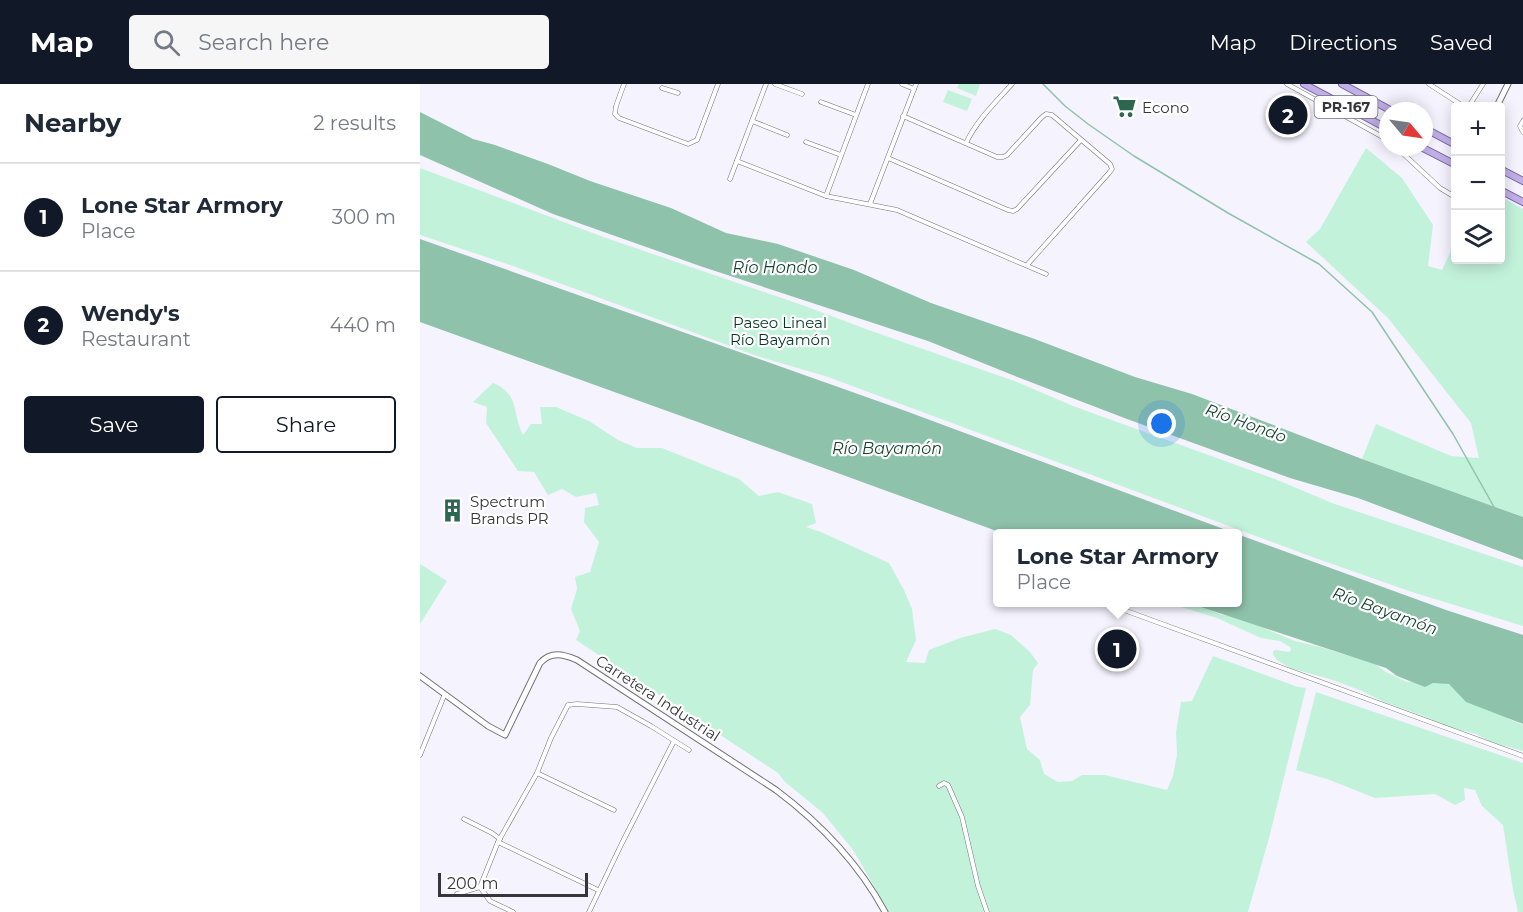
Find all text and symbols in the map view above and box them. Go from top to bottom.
search box [129,15,549,69]
text: Map [30,25,93,59]
icon: search [150,26,183,59]
text: Search here [198,29,329,56]
text: Map [1210,30,1256,55]
text: Directions [1289,30,1397,55]
text: Saved [1430,30,1493,55]
pin: 2 [1268,93,1308,138]
supermarket icon: Econo [1111,94,1137,120]
road number: PR-167 [1314,96,1378,118]
place label: Econo [1142,98,1189,117]
north arrow [1379,102,1433,156]
map controls [1451,102,1505,264]
button: + [1451,102,1505,156]
text: Nearby [24,107,121,139]
text: 2 results [313,111,396,135]
button: − [1451,156,1505,210]
text: Lone Star Armory [81,192,283,219]
text: 1 [40,205,47,229]
text: 300 m [332,205,396,229]
button: layers [1451,210,1505,264]
text: Place [81,219,136,243]
water label: Río Hondo [733,258,817,277]
text: Wendy's [81,300,180,327]
text: 2 [38,313,49,337]
text: 440 m [330,313,396,337]
park label: Paseo Lineal Río Bayamón [730,313,830,349]
text: Restaurant [81,327,191,351]
button: Save [24,396,204,453]
button: Share [216,396,396,453]
water label: Río Hondo [1203,400,1289,446]
your location [1147,409,1176,438]
water label: Río Bayamón [832,439,942,458]
place label: Spectrum Brands PR [470,492,549,528]
building icon: Spectrum Brands PR [439,497,465,523]
popup [993,529,1242,607]
text: Lone Star Armory [1017,543,1218,570]
text: Place [1017,570,1071,594]
water label: Río Bayamón [1330,583,1440,639]
pin: 1 [1098,626,1136,672]
street label: Carretera Industrial [592,651,724,745]
scale bar [438,870,588,898]
text: 200 m [447,874,498,893]

